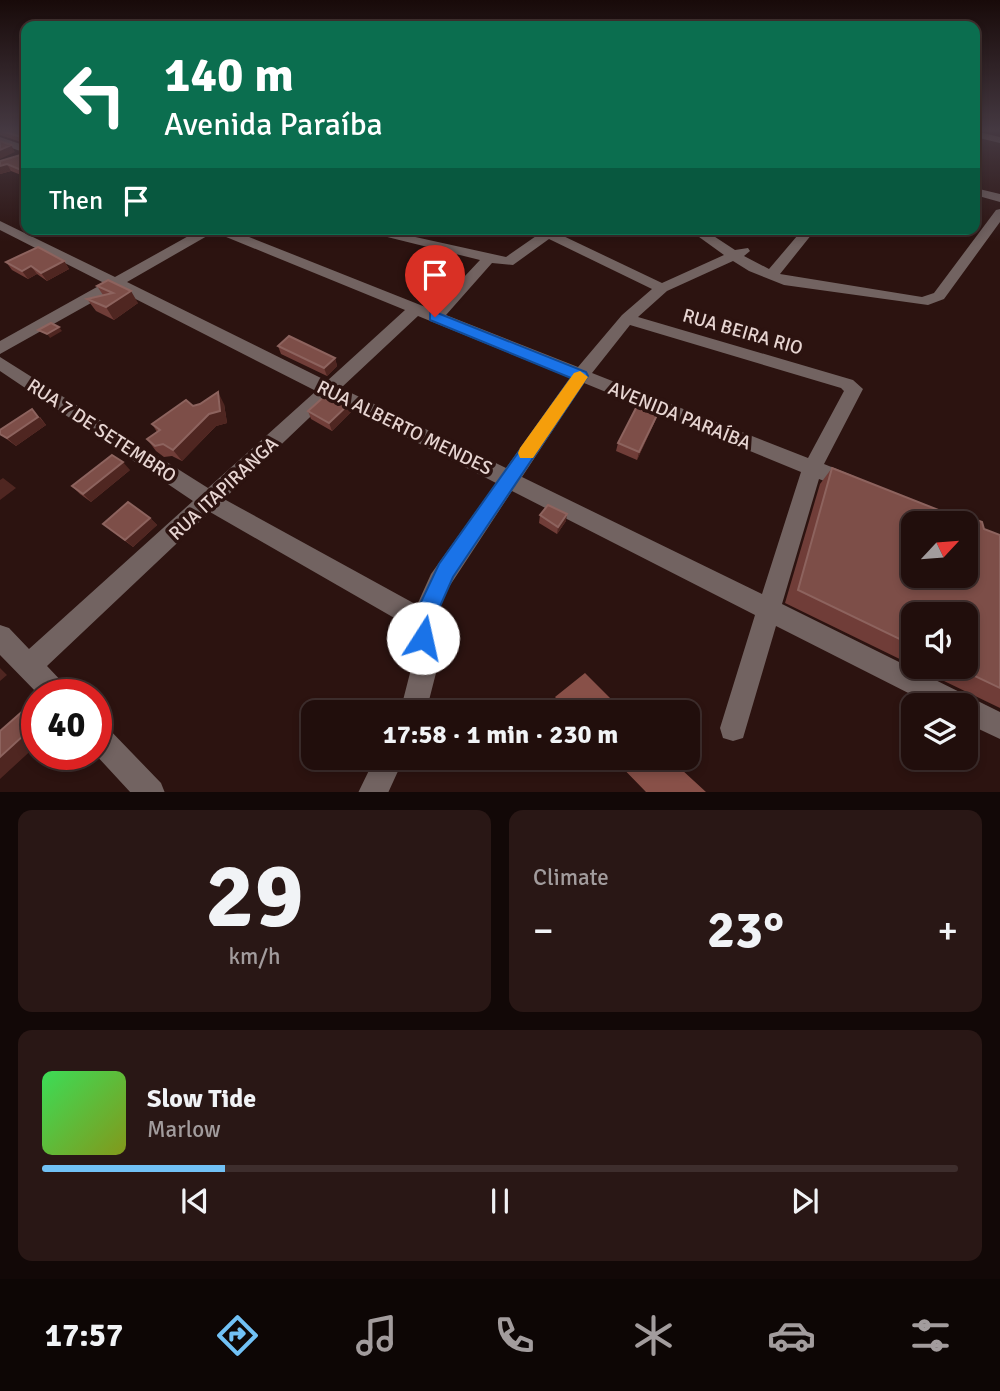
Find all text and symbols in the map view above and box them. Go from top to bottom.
text: 140 m [164,45,294,105]
icon: left [49,49,140,140]
text: Avenida Paraíba [164,105,383,144]
icon: arrive [117,182,155,220]
text: Then [49,185,103,217]
pin [405,245,465,317]
icon: arrive [416,256,454,294]
street label: RUA BEIRA RIO [680,303,806,361]
street label: RUA 7 DE SETEMBRO [22,374,180,488]
street label: RUA ALBERTO MENDES [313,375,496,481]
street label: AVENIDA PARAÍBA [605,376,755,456]
street label: RUA ITAPIRANGA [164,432,284,546]
north arrow [901,511,978,588]
map controls [901,511,978,770]
position arrow [386,601,460,675]
button: sound [901,602,978,679]
speed limit sign: 40 [21,679,112,770]
button: layers [901,693,978,770]
text: 17:58 · 1 min · 230 m [383,719,618,751]
text: 29 [205,840,304,953]
text: Climate [533,863,609,892]
text: 23° [707,898,784,962]
text: − [533,907,554,954]
text: + [937,907,958,954]
text: km/h [228,942,281,971]
text: Slow Tide [147,1083,256,1115]
text: Marlow [147,1115,221,1144]
icon: previous [176,1182,214,1220]
icon: pause [481,1182,519,1220]
icon: next [786,1182,824,1220]
icon: directions [213,1311,262,1360]
icon: music [352,1311,401,1360]
icon: phone [490,1311,539,1360]
icon: climate [629,1311,678,1360]
icon: car [767,1311,816,1360]
icon: filters [906,1311,955,1360]
text: 17:57 [45,1316,123,1355]

